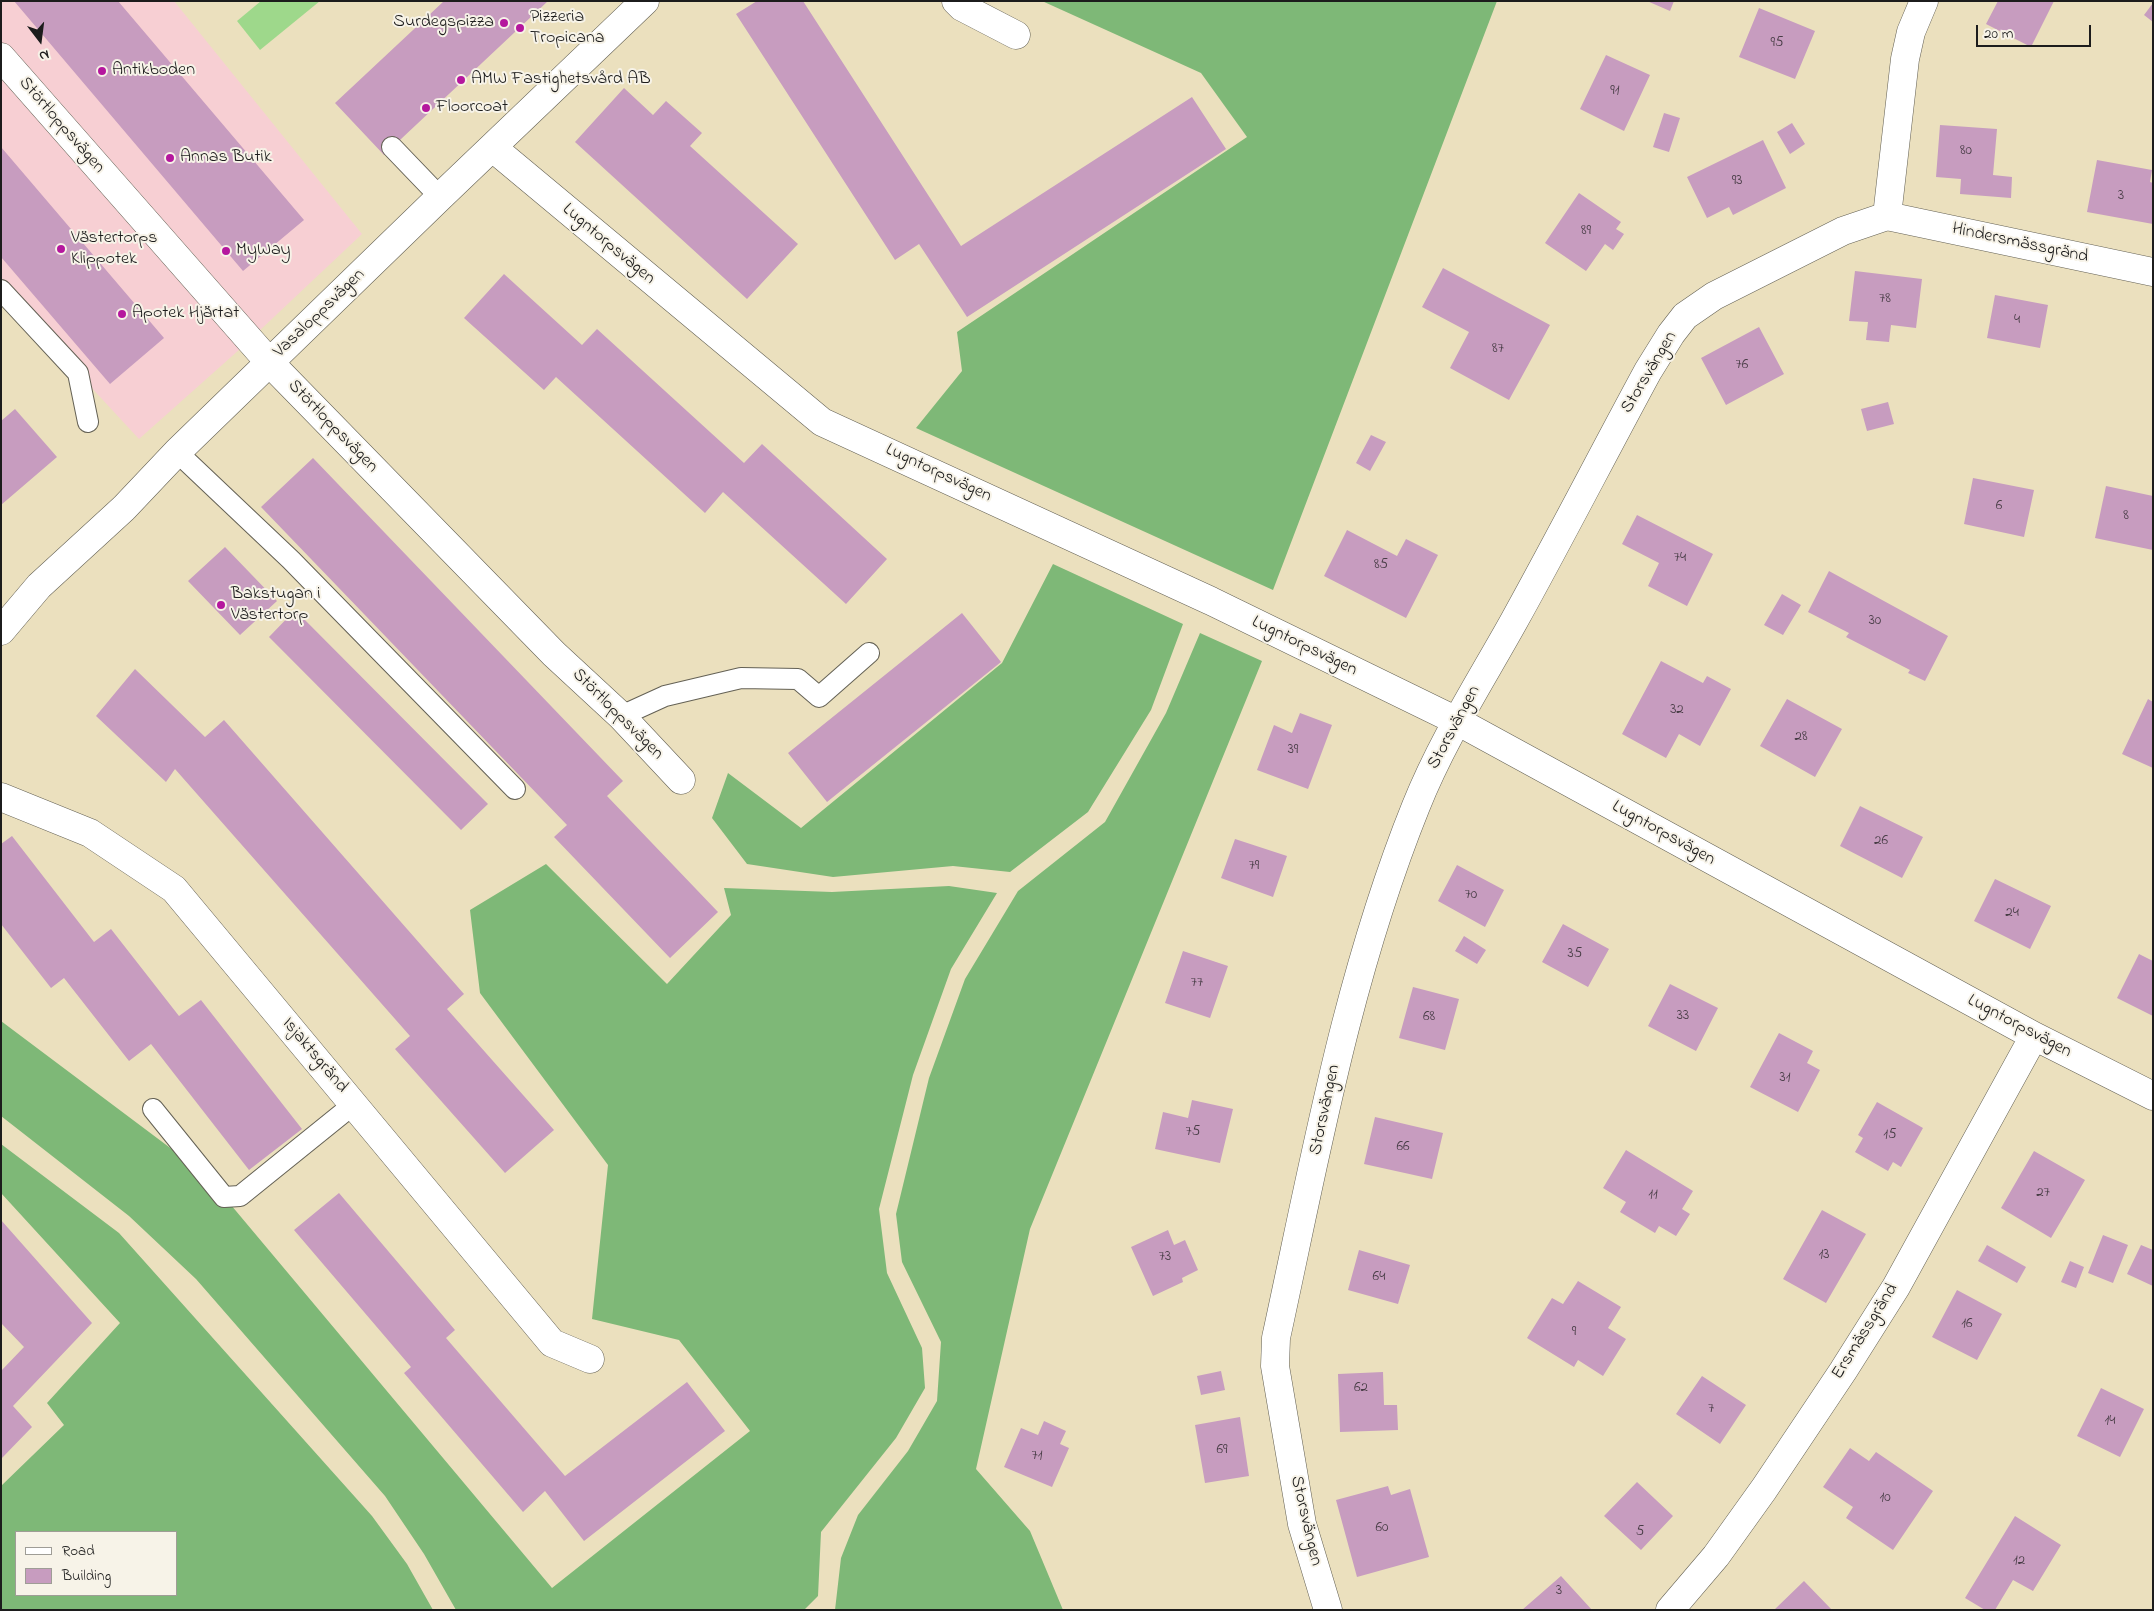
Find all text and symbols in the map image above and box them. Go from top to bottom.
place label: Pizzeria Tropicana [530,7,605,50]
place label: Surdegspizza [393,12,494,34]
north arrow [15,15,65,65]
scale bar [1979,15,2094,47]
marker: Surdegspizza [498,17,510,29]
marker: Pizzeria Tropicana [514,22,526,34]
text: 20 m [1984,23,2013,45]
house number: 95 [1770,35,1784,53]
text: N [37,44,51,66]
place label: Antikboden [112,60,195,82]
marker: Antikboden [96,65,108,77]
place label: AMW Fastighetsvård AB [471,69,651,91]
street label: Störtloppsvägen [13,73,109,179]
marker: AMW Fastighetsvård AB [455,74,467,86]
house number: 91 [1610,83,1620,101]
place label: Floorcoat [436,97,508,119]
marker: Floorcoat [420,102,432,114]
house number: 80 [1960,143,1972,161]
place label: Annas Butik [180,147,272,169]
marker: Annas Butik [164,152,176,164]
house number: 93 [1732,173,1742,191]
house number: 3 [2118,188,2124,206]
street label: Lugntorpsvägen [557,200,659,290]
street label: Hindersmässgränd [1950,219,2090,269]
house number: 89 [1581,223,1591,241]
place label: Västertorps Klippotek [71,228,157,270]
place label: MyWay [236,240,291,262]
marker: Västertorps Klippotek [55,243,67,255]
marker: MyWay [220,245,232,257]
street label: Vasaloppsvägen [270,265,370,363]
house number: 78 [1879,291,1891,309]
place label: Apotek Hjärtat [132,303,239,325]
marker: Apotek Hjärtat [116,308,128,320]
house number: 4 [2014,312,2020,330]
street label: Storsvängen [1617,328,1683,418]
house number: 87 [1492,341,1504,359]
house number: 76 [1736,357,1748,375]
street label: Störtloppsvägen [282,376,382,478]
street label: Lugntorpsvägen [881,440,995,508]
house number: 6 [1996,498,2002,516]
house number: 8 [2123,508,2129,526]
house number: 74 [1674,550,1686,568]
house number: 85 [1374,557,1388,575]
place label: Bakstugan i Västertorp [231,584,321,626]
marker: Bakstugan i Västertorp [215,599,227,611]
street label: Lugntorpsvägen [1248,612,1360,682]
house number: 30 [1869,613,1881,631]
street label: Störtloppsvägen [567,665,667,765]
street label: Storsvängen [1424,682,1486,774]
house number: 32 [1670,702,1684,720]
house number: 28 [1794,729,1808,747]
house number: 39 [1288,742,1298,760]
street label: Lugntorpsvägen [1608,797,1718,871]
house number: 26 [1874,833,1888,851]
house number: 79 [1249,858,1259,876]
house number: 70 [1465,887,1477,905]
house number: 24 [2005,905,2019,923]
house number: 35 [1568,946,1582,964]
house number: 77 [1191,975,1203,993]
street label: Lugntorpsvägen [1963,990,2075,1064]
house number: 33 [1677,1008,1689,1026]
house number: 68 [1423,1009,1435,1027]
street label: Isjaktsgränd [276,1014,352,1098]
street label: Storsvängen [1306,1063,1346,1157]
house number: 31 [1780,1070,1790,1088]
house number: 75 [1186,1124,1200,1142]
house number: 15 [1883,1127,1897,1145]
house number: 66 [1396,1139,1410,1157]
house number: 27 [2036,1185,2050,1203]
house number: 11 [1648,1187,1658,1205]
house number: 13 [1819,1247,1829,1265]
house number: 73 [1159,1249,1171,1267]
house number: 64 [1373,1269,1385,1287]
street label: Ersmässgränd [1828,1280,1904,1384]
house number: 16 [1961,1316,1973,1334]
house number: 9 [1572,1324,1576,1342]
house number: 62 [1354,1380,1368,1398]
house number: 7 [1708,1401,1714,1419]
house number: 14 [2105,1413,2115,1431]
house number: 69 [1216,1442,1228,1460]
house number: 71 [1032,1448,1042,1466]
street label: Storsvängen [1284,1474,1326,1568]
house number: 10 [1879,1490,1891,1508]
house number: 60 [1375,1520,1389,1538]
house number: 5 [1636,1524,1644,1542]
legend [15,1531,178,1596]
text: Road [62,1540,95,1562]
house number: 12 [2013,1553,2025,1571]
text: Building [62,1565,111,1587]
house number: 3 [1556,1583,1562,1601]

